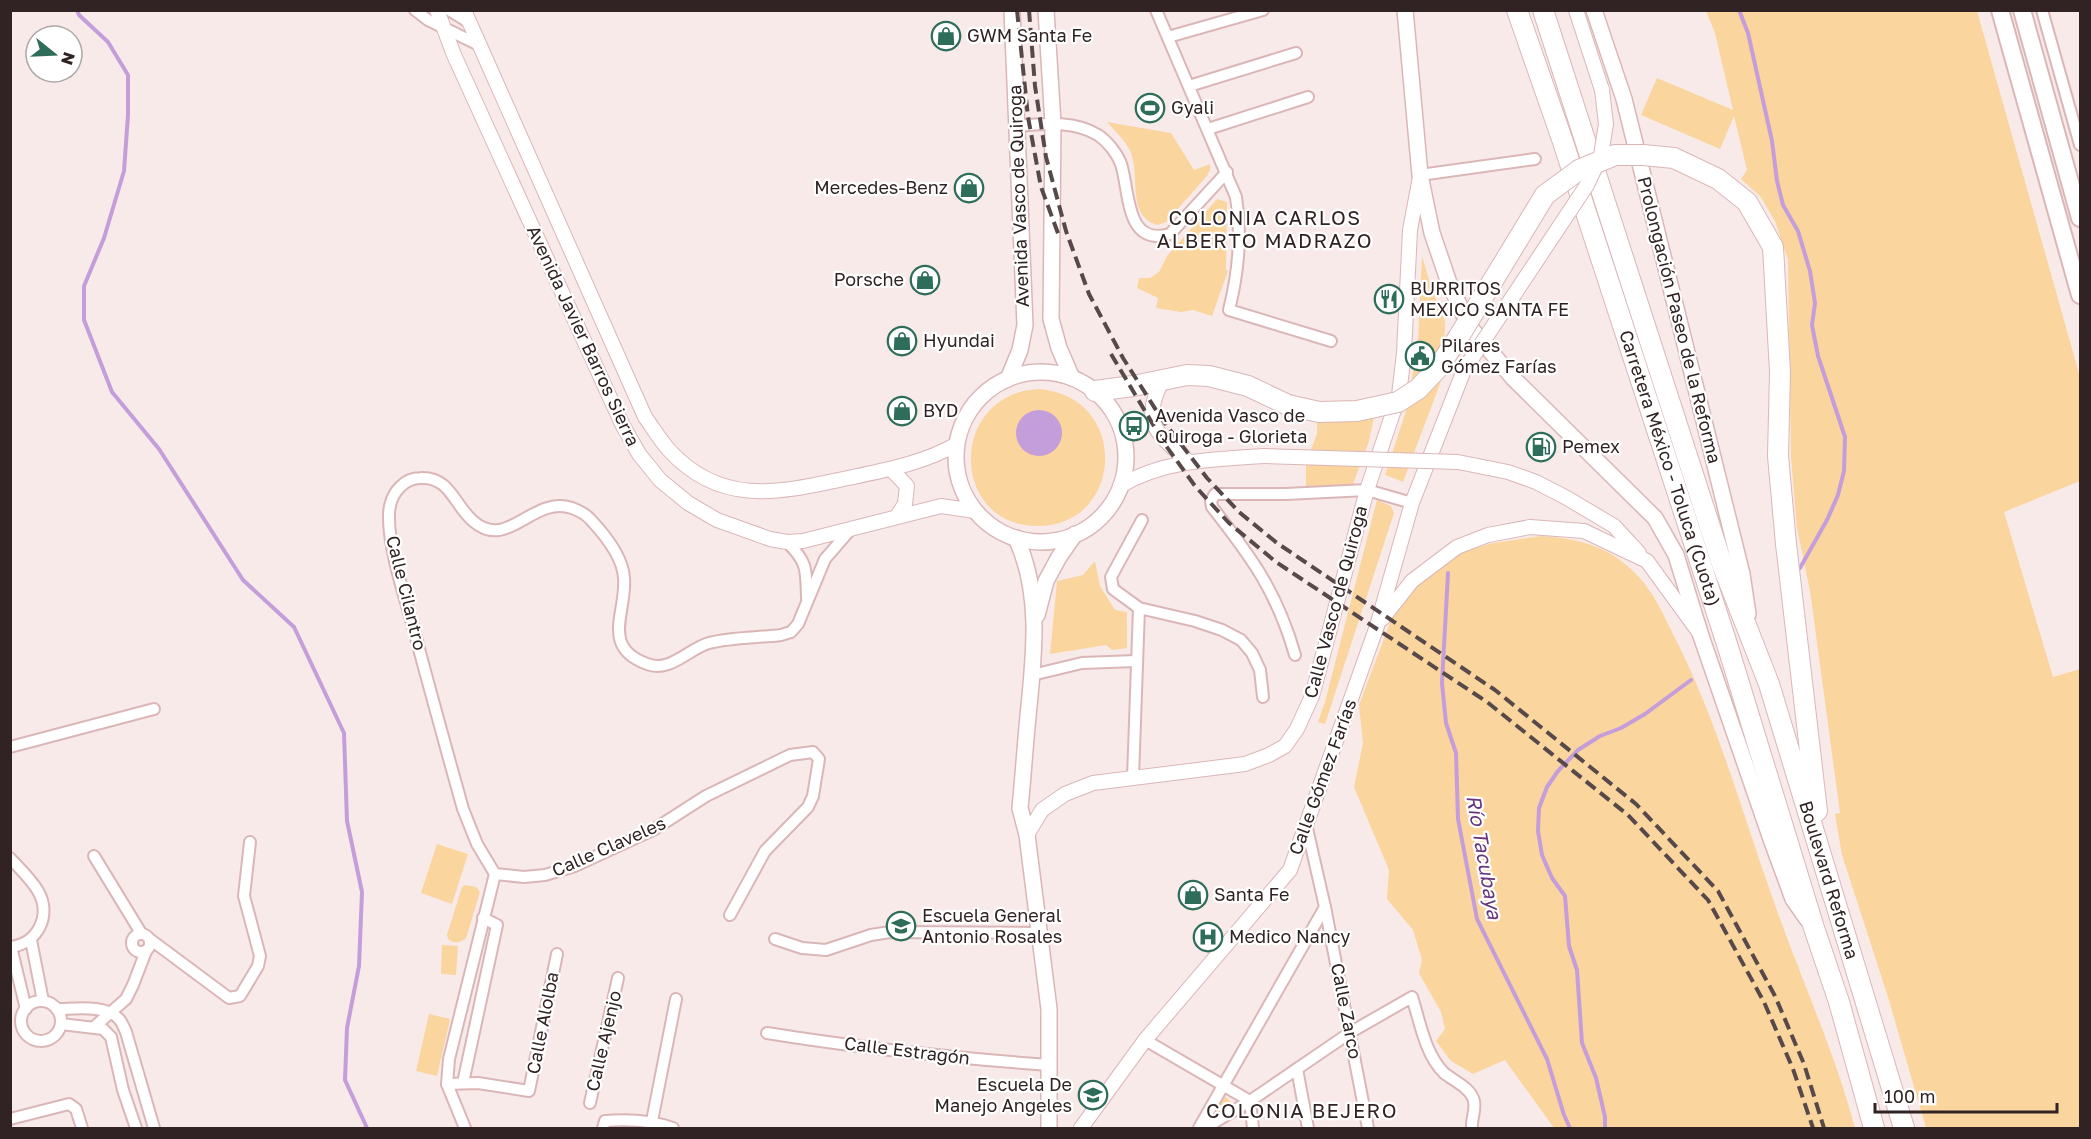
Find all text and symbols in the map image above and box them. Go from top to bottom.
shop icon: GWM Santa Fe [930,20,962,52]
north arrow [24,24,84,84]
place label: GWM Santa Fe [967,24,1092,46]
text: N [57,50,80,68]
street label: Avenida Vasco de Quiroga [1003,84,1033,308]
sports icon: Gyali [1134,92,1166,124]
place label: Gyali [1171,96,1214,118]
shop icon: Mercedes-Benz [953,172,985,204]
street label: Prolongación Paseo de la Reforma [1634,174,1726,466]
place label: Mercedes-Benz [814,176,948,198]
district label: COLONIA CARLOS ALBERTO MADRAZO [1157,205,1373,252]
street label: Avenida Javier Barros Sierra [523,222,645,450]
shop icon: Porsche [909,264,941,296]
place label: Porsche [834,268,904,290]
place label: BURRITOS MEXICO SANTA FE [1410,277,1569,320]
restaurant icon: BURRITOS MEXICO SANTA FE [1373,283,1405,315]
shop icon: Hyundai [886,325,918,357]
street label: Carretera México - Toluca (Cuota) [1615,327,1726,609]
place label: Hyundai [923,329,995,351]
place label: Pilares Gómez Farías [1441,334,1557,377]
public building icon: Pilares Gómez Farías [1404,340,1436,372]
shop icon: BYD [886,395,918,427]
place label: BYD [923,399,958,421]
place label: Avenida Vasco de Quiroga - Glorieta [1155,404,1307,447]
bus stop icon: Avenida Vasco de Quiroga - Glorieta [1118,410,1150,442]
fuel station icon: Pemex [1525,431,1557,463]
place label: Pemex [1562,435,1620,457]
street label: Calle Vasco de Quiroga [1299,503,1371,700]
street label: Calle Cilantro [382,533,432,652]
street label: Calle Gómez Farías [1284,696,1360,858]
water label: Río Tacubaya [1461,793,1508,922]
street label: Boulevard Reforma [1795,798,1864,962]
street label: Calle Claveles [548,811,669,881]
shop icon: Santa Fe [1177,879,1209,911]
place label: Santa Fe [1214,883,1289,905]
place label: Escuela General Antonio Rosales [922,904,1062,947]
school or university icon: Escuela General Antonio Rosales [885,910,917,942]
hospital icon: Medico Nancy [1192,921,1224,953]
place label: Medico Nancy [1229,925,1350,947]
street label: Calle Zarco [1327,961,1367,1061]
street label: Calle Alolba [521,970,563,1076]
street label: Calle Ajenjo [581,988,625,1093]
street label: Calle Estragón [843,1031,971,1069]
place label: Escuela De Manejo Angeles [935,1073,1072,1116]
scale bar [1875,1076,2056,1114]
school or university icon: Escuela De Manejo Angeles [1077,1079,1109,1111]
text: 100 m [1884,1085,1935,1107]
district label: COLONIA BEJERO [1206,1098,1398,1122]

